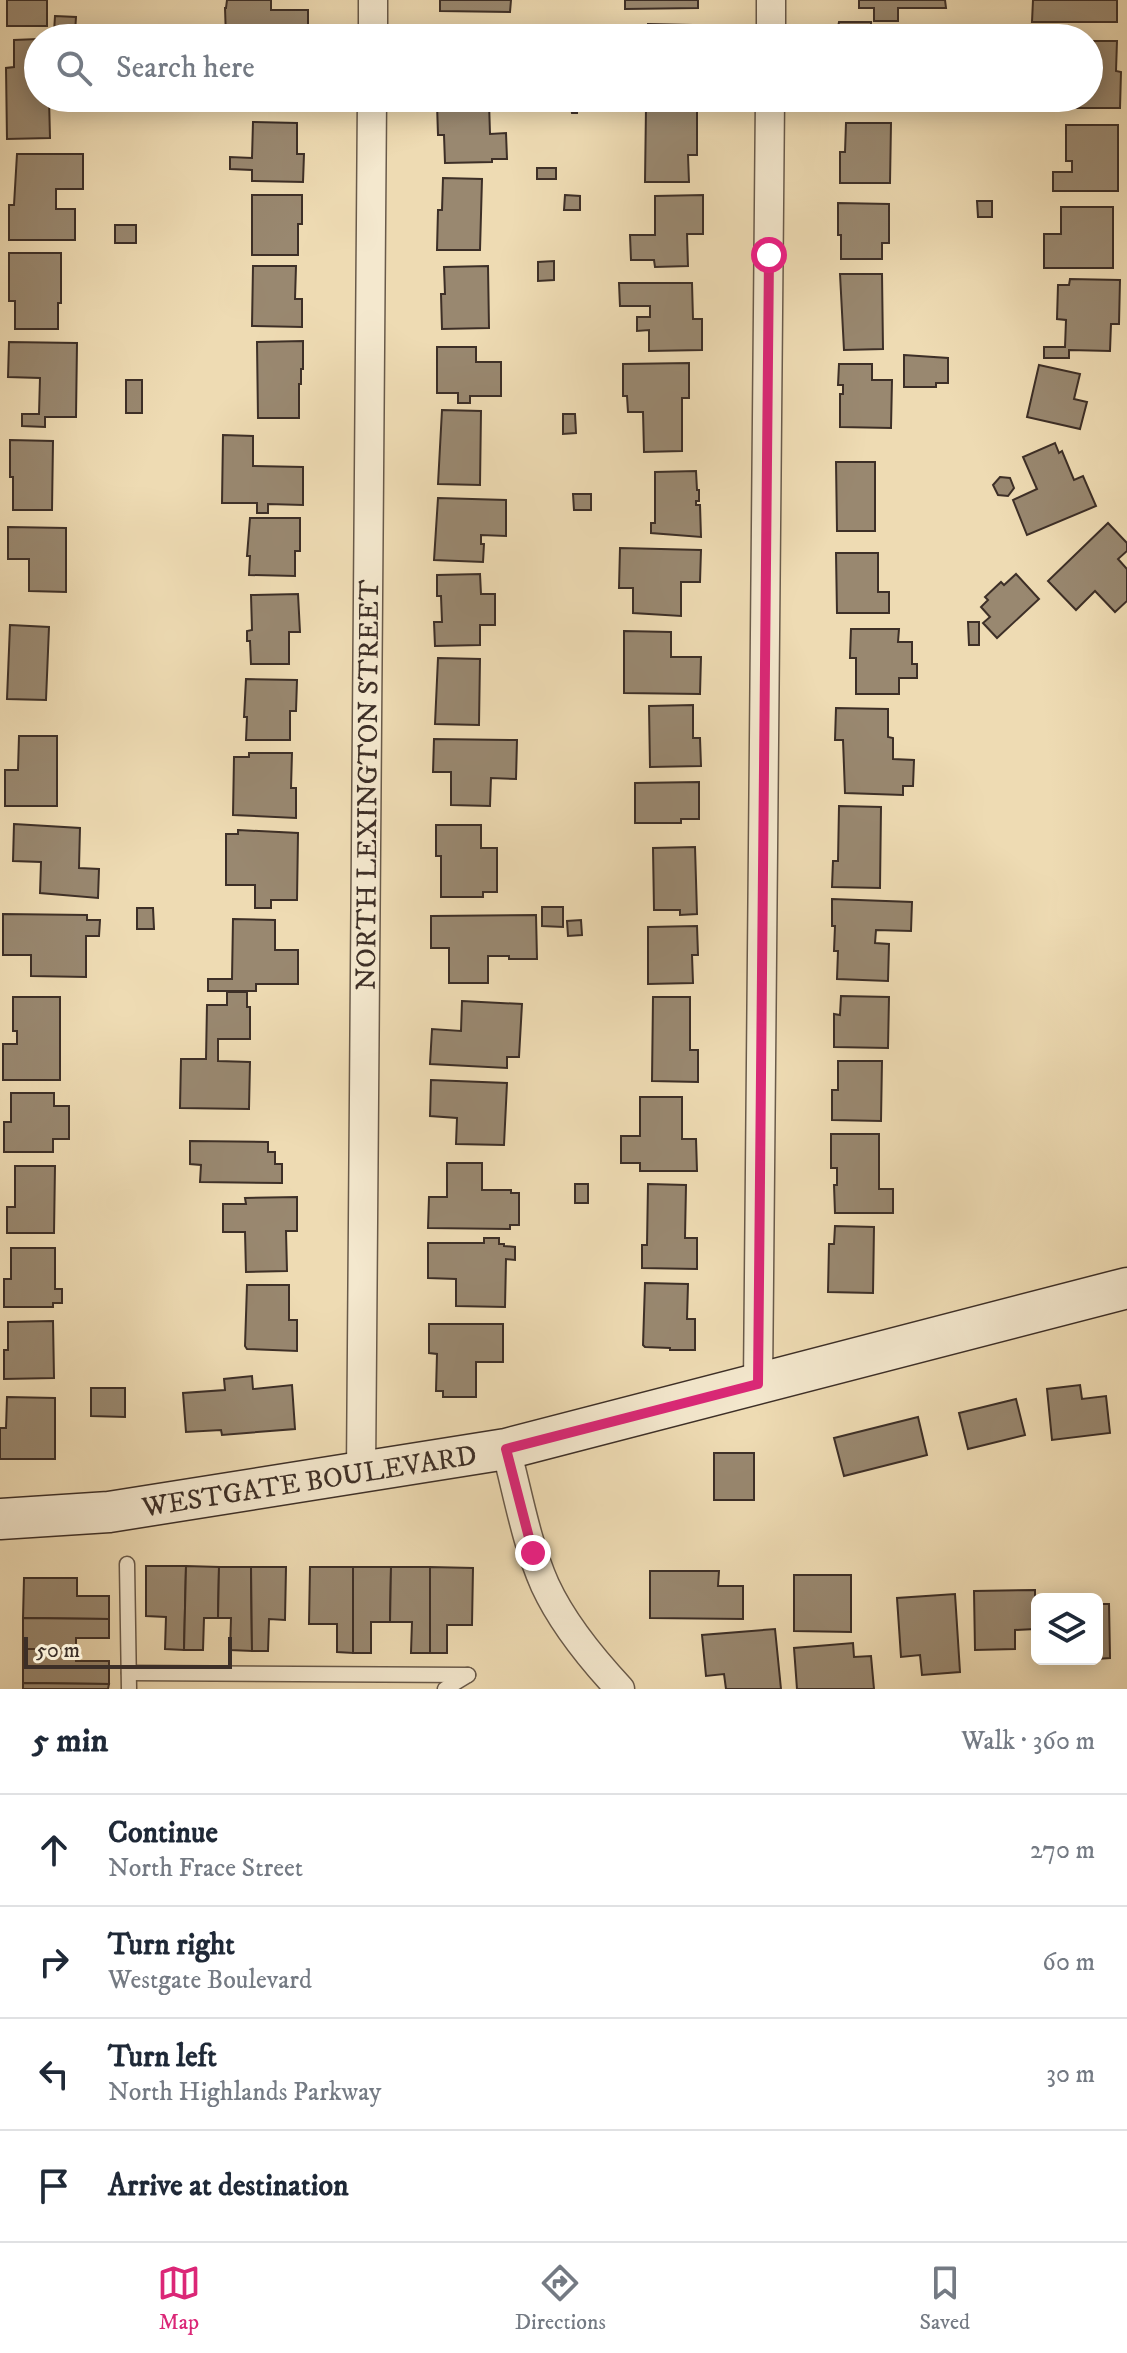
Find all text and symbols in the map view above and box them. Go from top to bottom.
search box [24,24,1103,112]
icon: search [52,46,96,90]
text: Search here [116,50,255,87]
route start [751,237,787,273]
street label: NORTH LEXINGTON STREET [349,579,387,991]
street label: WESTGATE BOULEVARD [139,1438,479,1526]
route end [515,1535,551,1571]
map controls [1031,1593,1103,1665]
button: layers [1031,1593,1103,1665]
scale bar [24,1633,232,1669]
text: 50 m [36,1637,80,1664]
text: 5 min [32,1720,108,1762]
text: Walk · 360 m [961,1725,1095,1758]
text: Continue [108,1815,218,1852]
icon: ahead [32,1828,76,1872]
text: 270 m [1030,1834,1095,1867]
text: North Frace Street [108,1852,303,1885]
text: Turn right [108,1927,235,1964]
icon: right [32,1940,76,1984]
text: 60 m [1042,1946,1095,1979]
text: Westgate Boulevard [108,1964,312,1997]
text: Turn left [108,2039,217,2076]
icon: left [32,2052,76,2096]
text: 30 m [1046,2058,1095,2091]
text: North Highlands Parkway [108,2076,381,2109]
icon: arrive [32,2164,76,2208]
text: Arrive at destination [108,2168,349,2205]
tab: Map [157,2261,201,2336]
tab: Directions [515,2261,606,2336]
tab: Saved [920,2261,970,2336]

